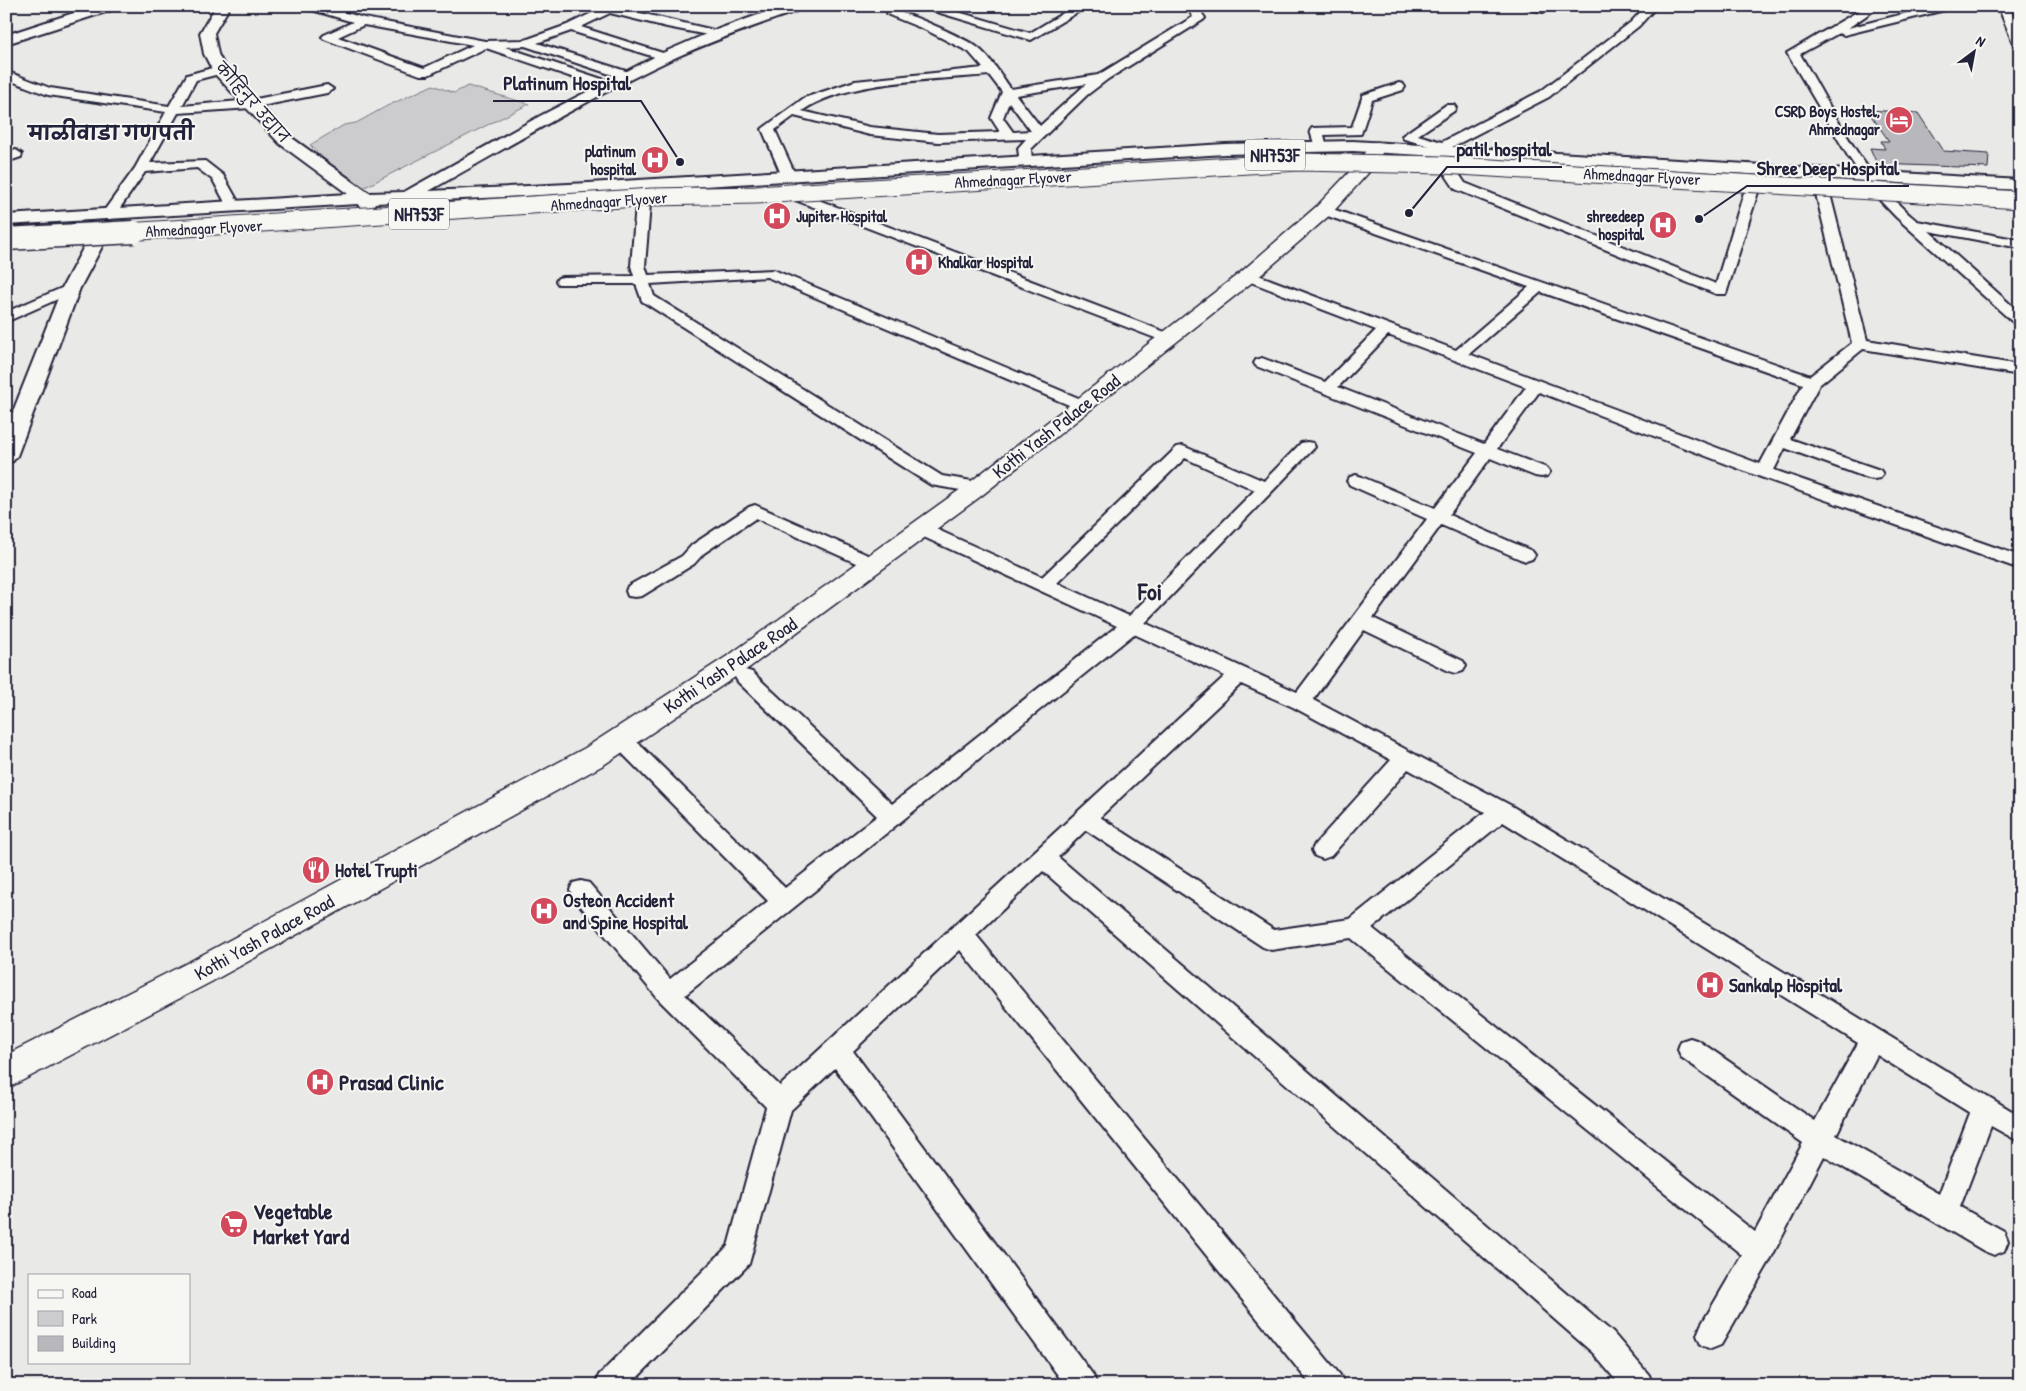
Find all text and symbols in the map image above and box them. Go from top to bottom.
north arrow [1948,28,1998,78]
text: N [1973,31,1990,51]
street label: कोहिनुर उद्यान [209,56,295,149]
callout: Platinum Hospital [493,66,641,101]
text: Platinum Hospital [503,69,631,97]
place label: CSRD Boys Hostel, Ahmednagar [1775,100,1881,141]
hotel icon: CSRD Boys Hostel, Ahmednagar [1884,105,1914,135]
district label: माळीवाडा गणपती [26,118,196,146]
callout: patil hospital [1447,132,1562,167]
text: patil hospital [1457,135,1552,163]
place label: platinum hospital [585,140,637,181]
road number: NH753F [1245,140,1305,170]
hospital icon: platinum hospital [640,145,670,175]
callout: Shree Deep Hospital [1747,151,1909,186]
text: Shree Deep Hospital [1757,154,1900,182]
street label: Ahmednagar Flyover [1583,162,1701,190]
street label: Ahmednagar Flyover [954,165,1072,193]
street label: Ahmednagar Flyover [550,186,668,216]
road number: NH753F [389,198,449,230]
hospital icon: Jupiter Hospital [762,201,792,231]
place label: Jupiter Hospital [796,205,888,228]
place label: shreedeep hospital [1586,205,1645,246]
hospital icon: shreedeep hospital [1648,210,1678,240]
street label: Ahmednagar Flyover [145,214,263,242]
hospital icon: Khalkar Hospital [904,247,934,277]
place label: Khalkar Hospital [938,251,1034,274]
street label: Kothi Yash Palace Road [987,367,1126,484]
district label: Foi [1137,575,1162,607]
street label: Kothi Yash Palace Road [658,610,802,719]
restaurant icon: Hotel Trupti [301,855,331,885]
place label: Hotel Trupti [335,857,418,884]
place label: Osteon Accident and Spine Hospital [563,887,689,936]
street label: Kothi Yash Palace Road [190,888,339,986]
hospital icon: Osteon Accident and Spine Hospital [529,896,559,926]
hospital icon: Sankalp Hospital [1695,970,1725,1000]
place label: Sankalp Hospital [1729,972,1843,999]
hospital icon: Prasad Clinic [305,1067,335,1097]
place label: Prasad Clinic [339,1067,444,1097]
place label: Vegetable Market Yard [253,1196,350,1251]
supermarket icon: Vegetable Market Yard [219,1209,249,1239]
legend [28,1274,190,1364]
text: Road [72,1282,97,1303]
text: Park [72,1308,97,1329]
text: Building [72,1332,116,1353]

